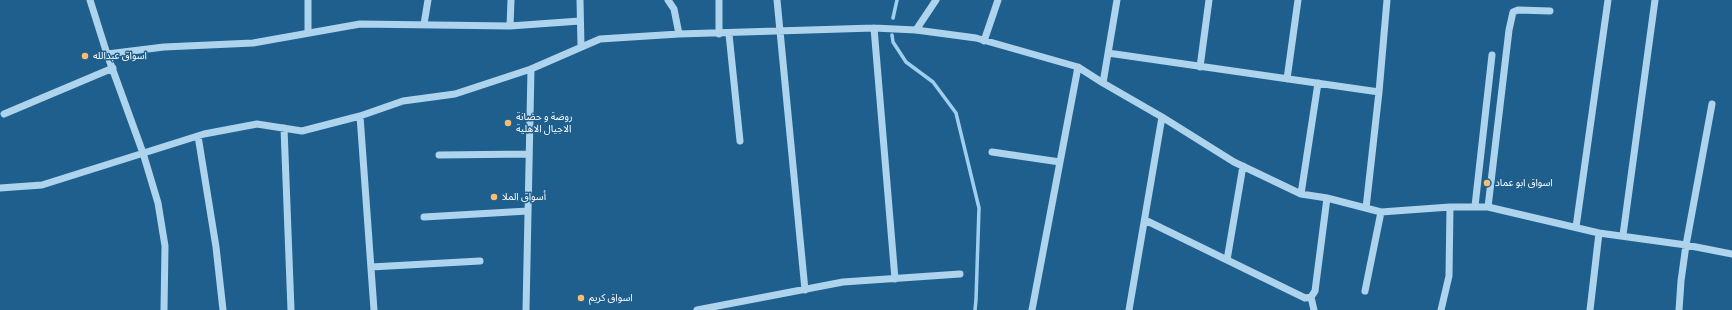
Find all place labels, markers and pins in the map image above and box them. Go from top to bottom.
place label: اسواق عبدالله [93,50,147,62]
marker: اسواق عبدالله [80,51,90,61]
place label: روضة و حضانة الاجيال الاهلية [516,111,573,134]
marker: روضة و حضانة الاجيال الاهلية [503,118,513,128]
place label: اسواق ابو عماد [1495,177,1553,189]
marker: اسواق ابو عماد [1482,178,1492,188]
place label: أسواق الملا [502,191,546,203]
marker: أسواق الملا [489,192,499,202]
place label: اسواق كريم [589,292,633,304]
marker: اسواق كريم [576,293,586,303]

